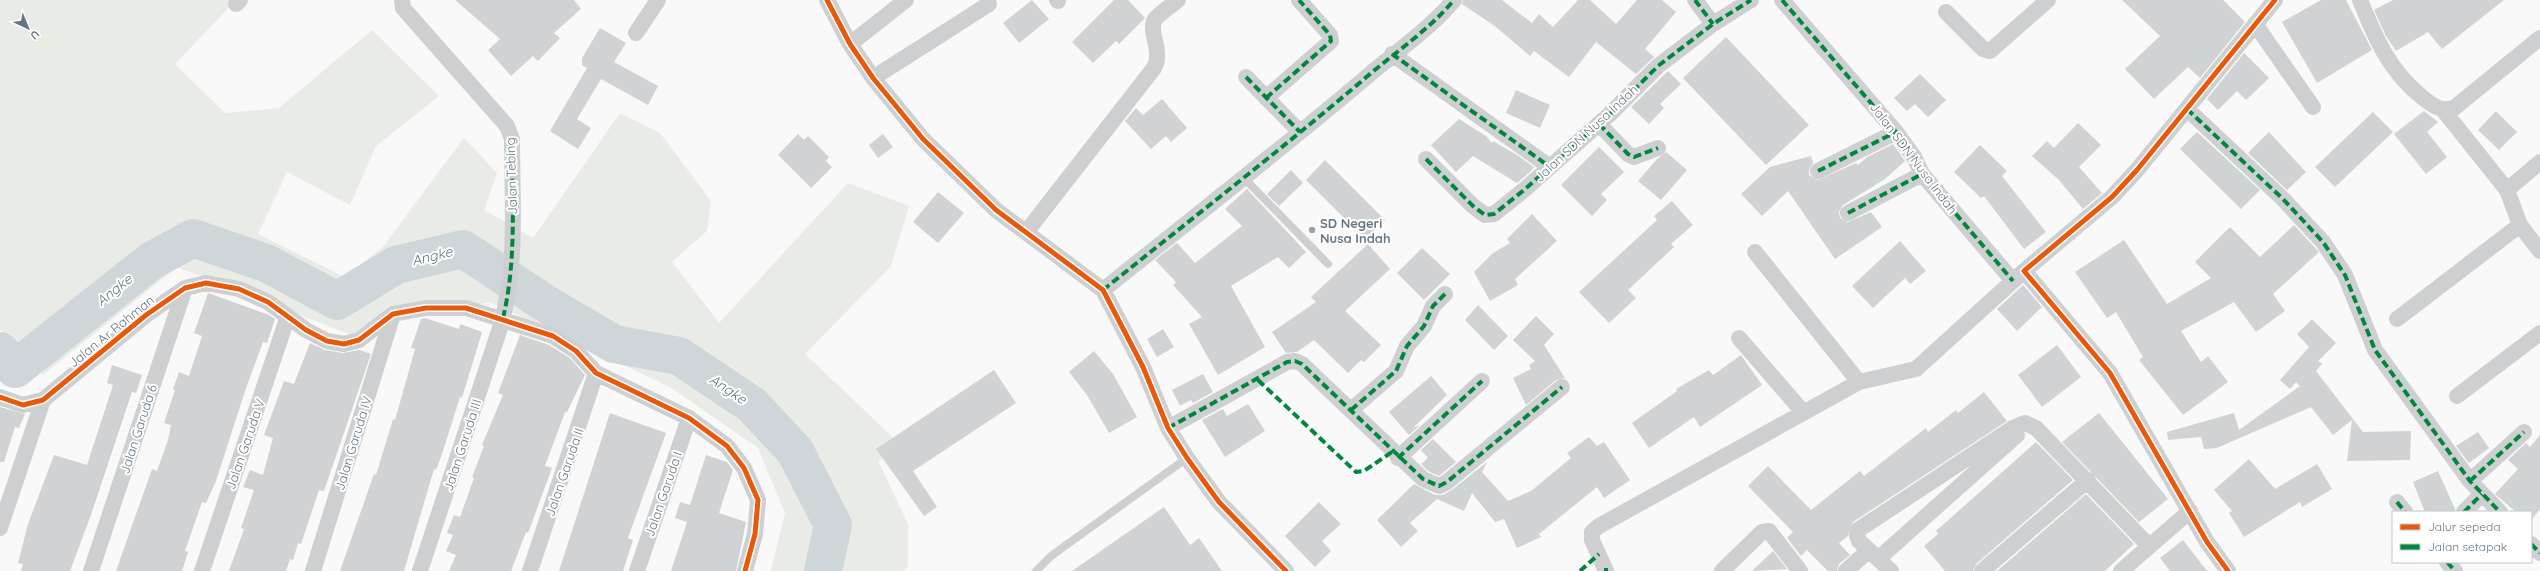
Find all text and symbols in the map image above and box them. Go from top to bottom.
north arrow [8,8,48,48]
text: U [27,27,43,43]
street label: Jalan SDN Nusa Indah [1531,81,1641,185]
street label: Jalan SDN Nusa Indah [1867,99,1961,217]
street label: Jalan Tebing [502,137,520,215]
place label: SD Negeri Nusa Indah [1320,215,1391,246]
marker: SD Negeri Nusa Indah [1307,225,1317,235]
water label: Angke [410,242,455,270]
water label: Angke [92,269,136,310]
street label: Jalan Ar Rahman [65,292,157,370]
water label: Angke [706,370,751,409]
street label: Jalan Garuda 6 [116,382,160,476]
street label: Jalan Garuda IV [331,393,375,492]
street label: Jalan Garuda V [222,396,268,491]
street label: Jalan Garuda III [440,397,484,493]
street label: Jalan Garuda II [541,426,587,518]
street label: Jalan Garuda I [641,449,685,539]
legend [2392,511,2532,563]
text: Jalur sepeda [2428,519,2501,534]
text: Jalan setapak [2428,539,2507,554]

